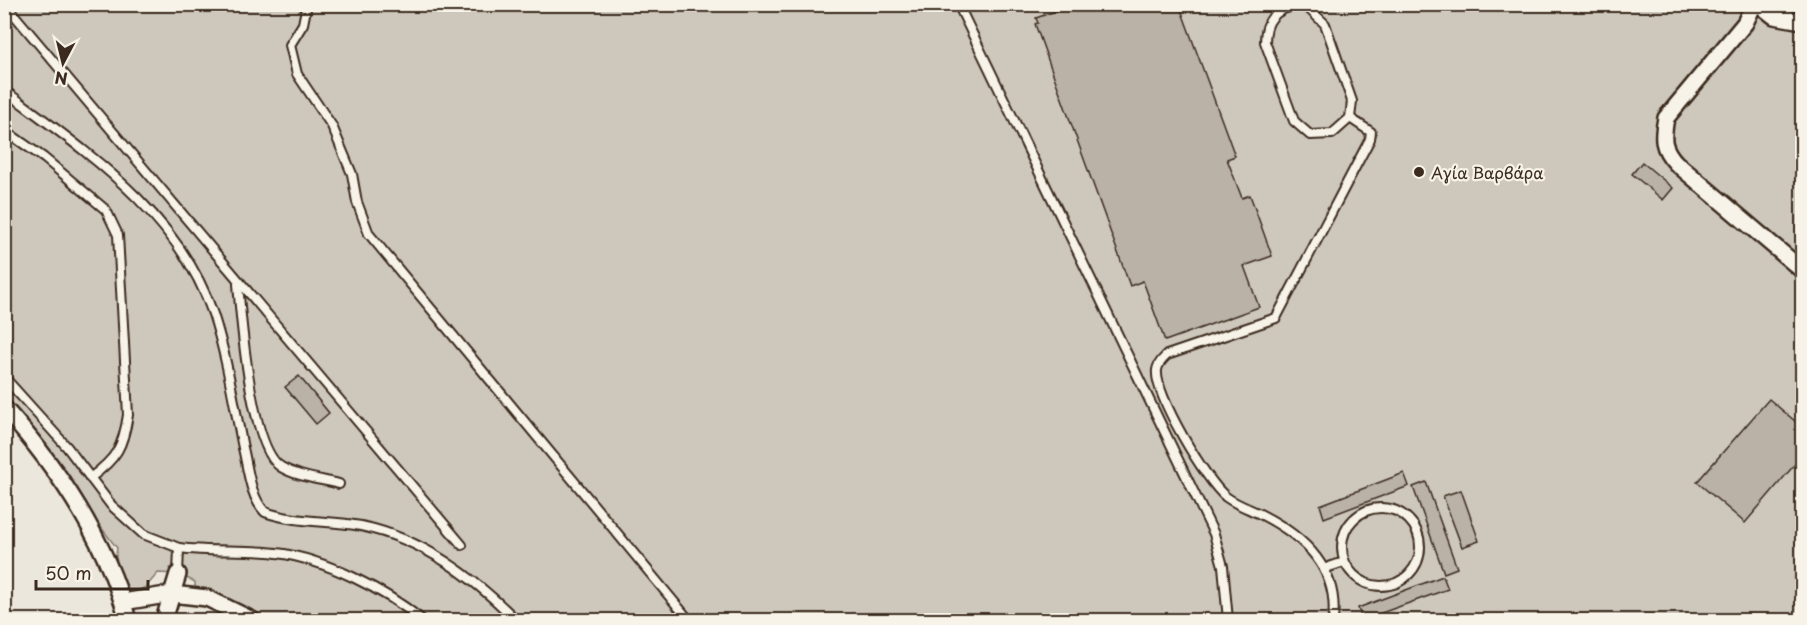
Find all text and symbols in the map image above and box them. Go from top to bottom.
north arrow [33,33,93,93]
text: N [53,66,69,92]
place label: Αγία Βαρβάρα [1431,160,1544,184]
marker: Αγία Βαρβάρα [1412,165,1426,179]
scale bar [36,553,148,591]
text: 50 m [45,559,92,586]

